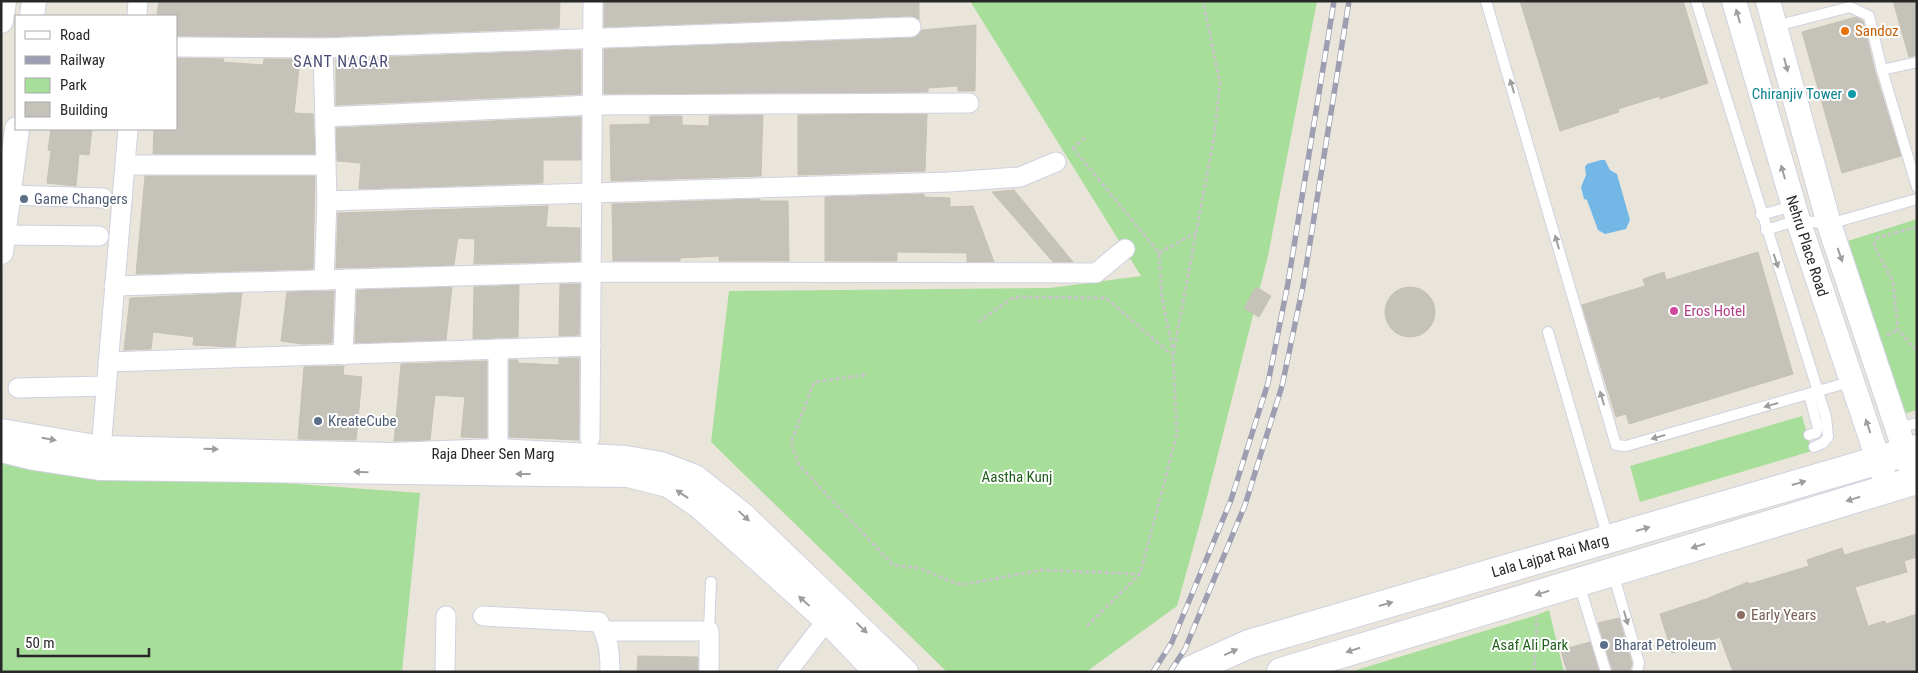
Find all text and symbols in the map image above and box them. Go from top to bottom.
one-way arrow [1733,8,1741,23]
legend [15,15,178,130]
place label: Sandoz [1855,22,1899,40]
marker: Sandoz [1839,25,1851,37]
text: Road [60,26,90,44]
text: Railway [60,51,105,69]
district label: SANT NAGAR [293,52,389,71]
one-way arrow [1782,57,1790,73]
text: Park [60,76,87,94]
one-way arrow [1507,78,1515,93]
place label: Chiranjiv Tower [1752,85,1842,103]
marker: Chiranjiv Tower [1846,88,1858,100]
text: Building [60,101,108,119]
one-way arrow [1779,164,1787,179]
place label: Game Changers [34,190,128,208]
marker: Game Changers [18,193,30,205]
street label: Nehru Place Road [1782,193,1832,299]
one-way arrow [1553,234,1561,249]
one-way arrow [1836,248,1844,263]
one-way arrow [1773,254,1780,269]
place label: Eros Hotel [1684,302,1745,320]
marker: Eros Hotel [1668,305,1680,317]
one-way arrow [1597,391,1605,406]
one-way arrow [1764,401,1779,409]
place label: KreateCube [328,412,396,430]
marker: KreateCube [312,415,324,427]
one-way arrow [1864,418,1871,433]
one-way arrow [1650,433,1665,441]
one-way arrow [42,435,58,443]
street label: Raja Dheer Sen Marg [432,445,554,463]
one-way arrow [203,446,219,454]
one-way arrow [352,468,368,476]
park label: Aastha Kunj [982,468,1052,486]
one-way arrow [515,470,531,478]
one-way arrow [1792,479,1807,487]
one-way arrow [675,489,688,499]
one-way arrow [1846,496,1861,504]
one-way arrow [738,510,750,522]
one-way arrow [1636,524,1651,532]
street label: Lala Lajpat Rai Marg [1489,531,1611,581]
one-way arrow [1690,543,1705,551]
one-way arrow [1534,590,1549,598]
one-way arrow [798,595,811,606]
one-way arrow [1379,599,1394,607]
place label: Early Years [1751,606,1817,624]
marker: Early Years [1735,609,1747,621]
one-way arrow [1623,611,1631,626]
one-way arrow [856,622,868,634]
scale bar [18,626,149,658]
text: 50 m [25,634,55,652]
park label: Asaf Ali Park [1492,636,1569,654]
place label: Bharat Petroleum [1614,636,1717,654]
marker: Bharat Petroleum [1598,639,1610,651]
one-way arrow [1224,647,1238,655]
one-way arrow [1345,647,1360,655]

